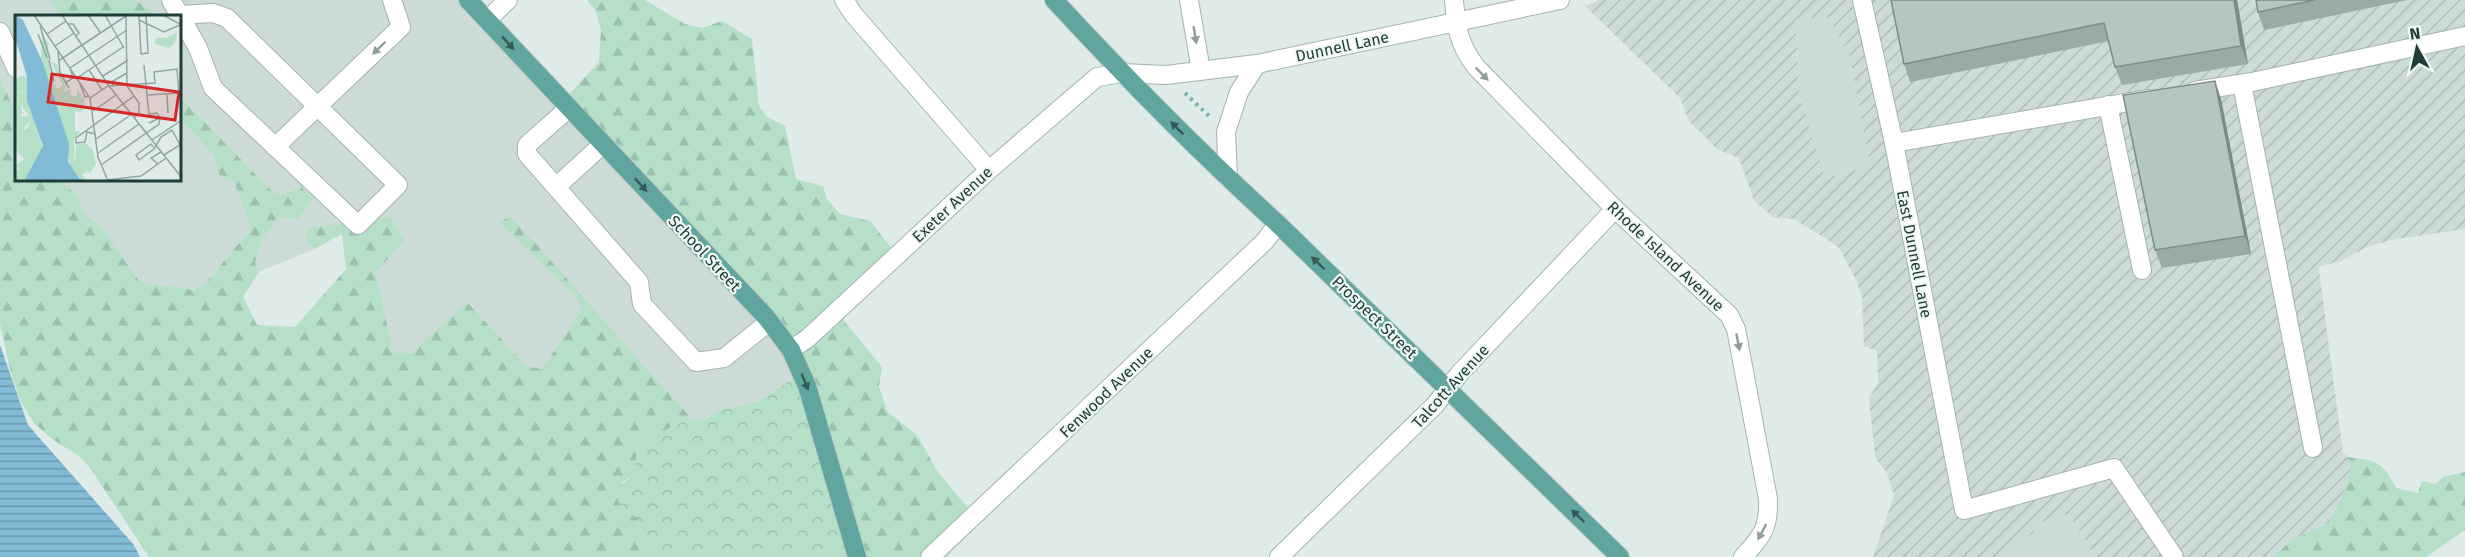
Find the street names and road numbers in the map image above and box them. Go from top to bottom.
street label: Dunnell Lane [1294,27,1391,66]
street label: Exeter Avenue [908,162,996,246]
street label: East Dunnell Lane [1893,189,1936,320]
street label: Rhode Island Avenue [1603,197,1728,315]
street label: School Street [665,211,745,295]
street label: Prospect Street [1328,272,1421,363]
street label: Talcott Avenue [1408,341,1493,432]
street label: Fenwood Avenue [1056,343,1157,442]

